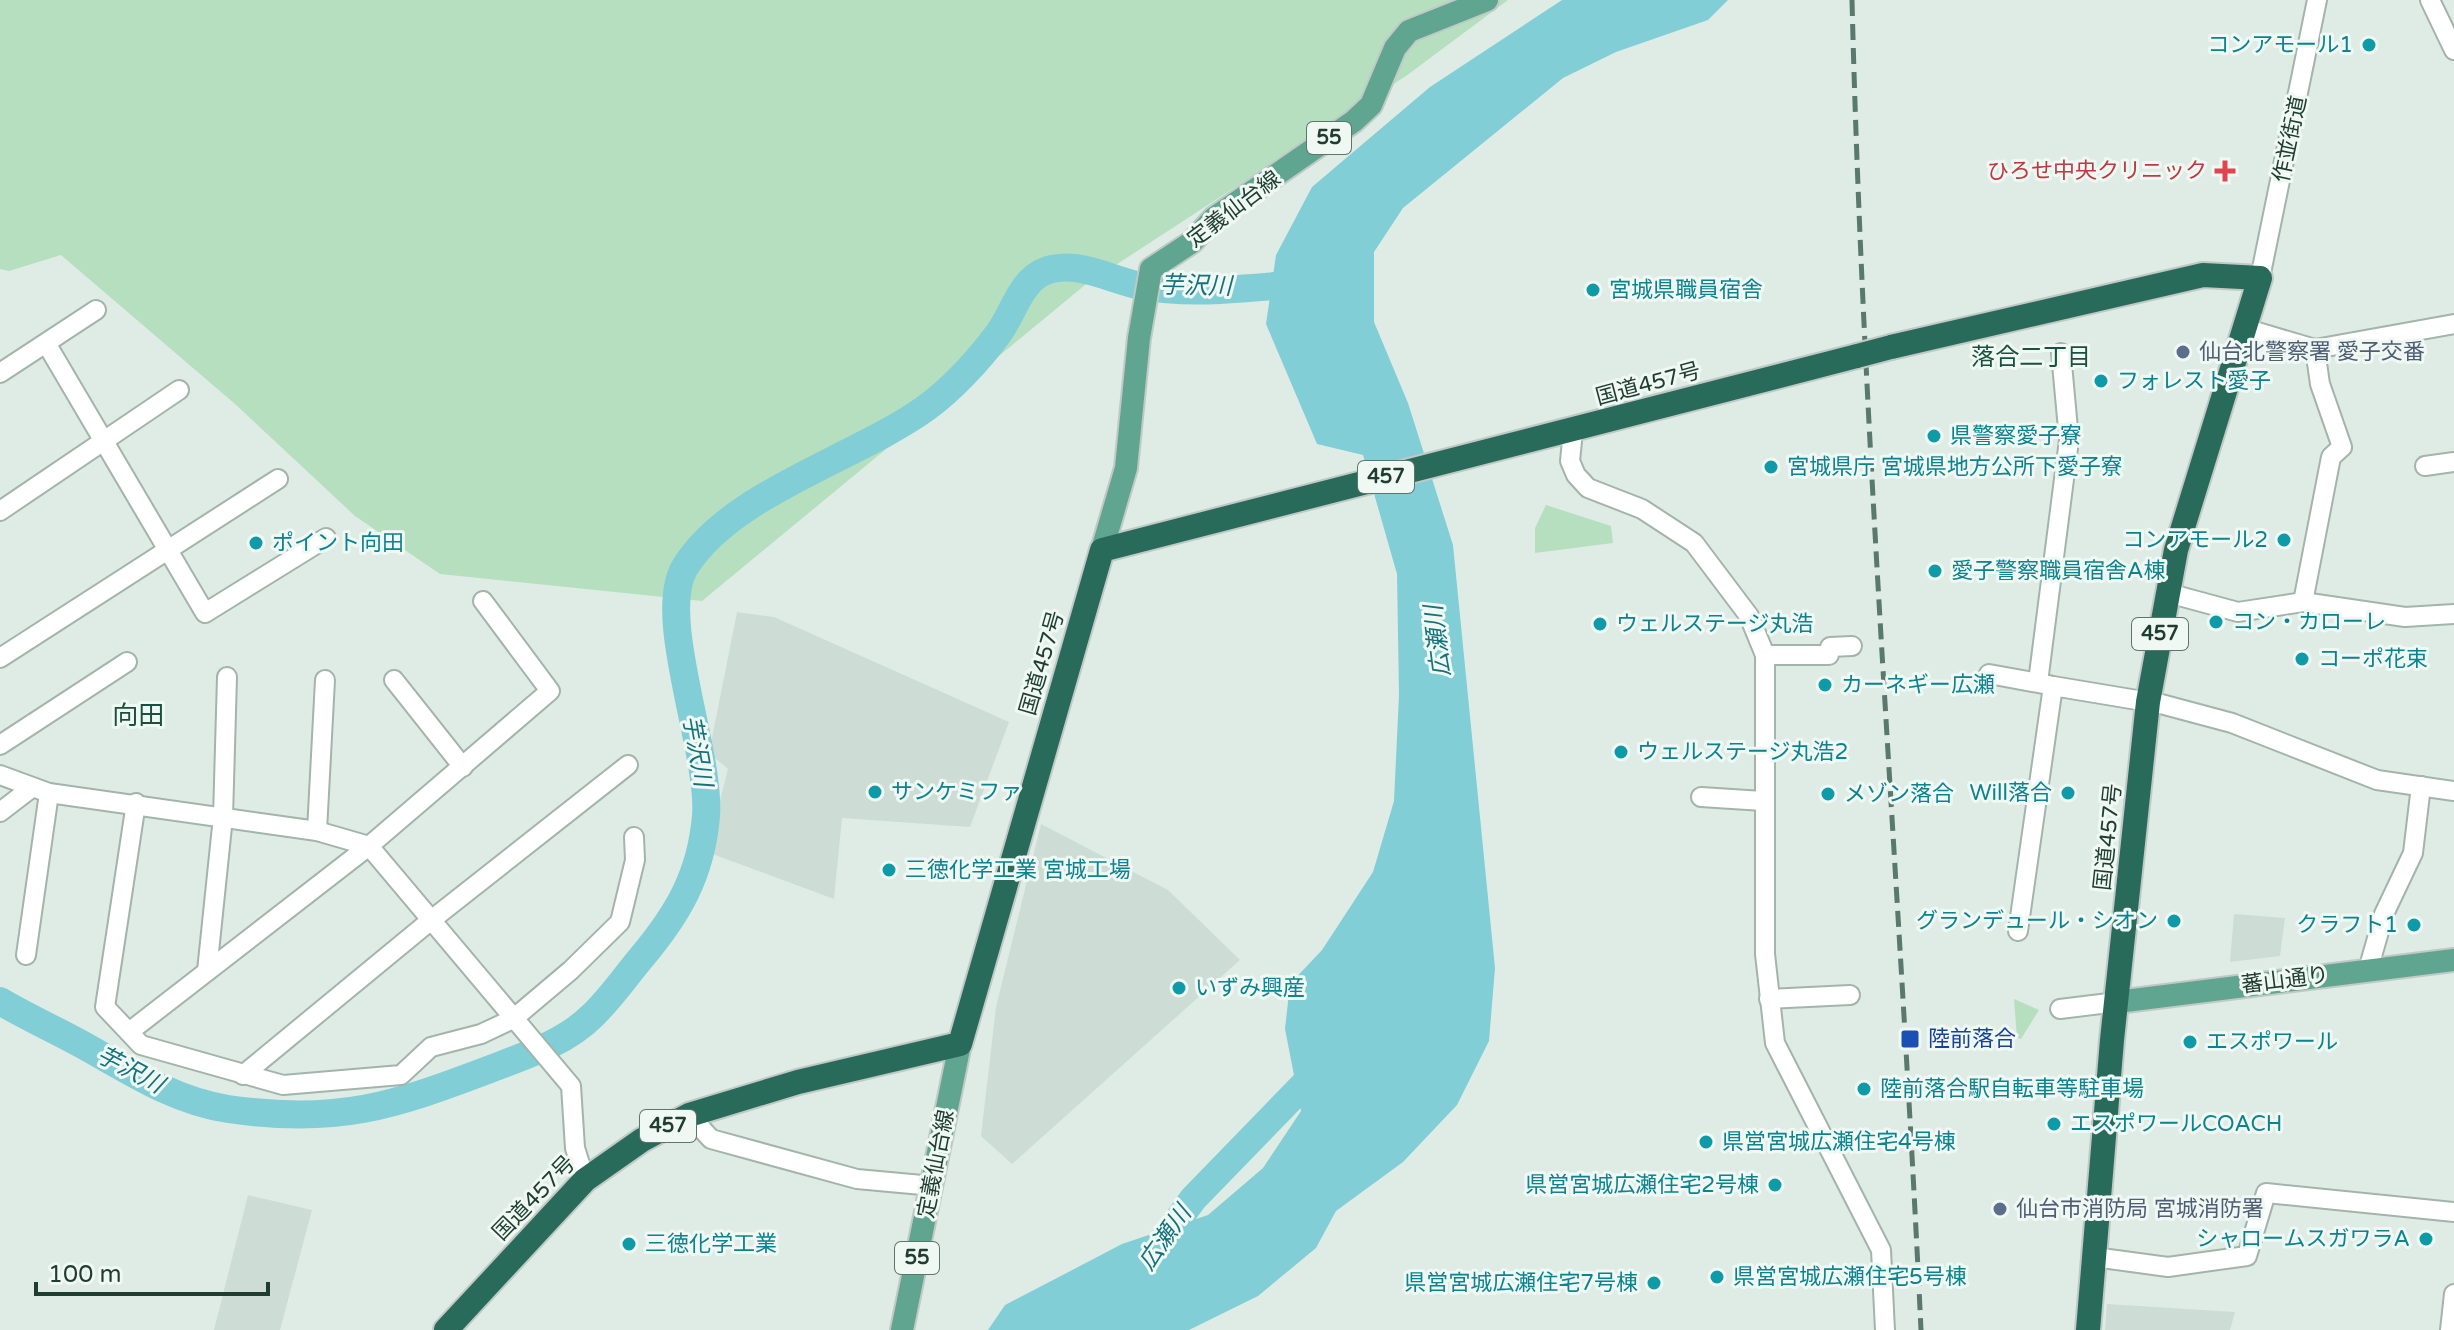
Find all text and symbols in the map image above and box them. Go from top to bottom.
place label: コンアモール1 [2207,32,2353,58]
marker: コンアモール1 [2360,36,2378,54]
street label: 作並街道 [2268,93,2312,185]
road number: 55 [1307,122,1351,154]
place label: ひろせ中央クリニック [1987,158,2207,184]
marker: ひろせ中央クリニック [2214,160,2236,182]
street label: 定義仙台線 [1182,166,1286,252]
water label: 芋沢川 [1160,271,1235,301]
place label: 宮城県職員宿舎 [1609,277,1763,303]
marker: 宮城県職員宿舎 [1584,281,1602,299]
place label: 仙台北警察署 愛子交番 [2199,339,2425,365]
district label: 落合二丁目 [1971,343,2091,372]
marker: 仙台北警察署 愛子交番 [2174,343,2192,361]
street label: 国道457号 [1593,358,1703,410]
place label: フォレスト愛子 [2117,368,2271,394]
marker: フォレスト愛子 [2092,372,2110,390]
place label: 県警察愛子寮 [1950,423,2082,449]
marker: 県警察愛子寮 [1925,427,1943,445]
place label: 宮城県庁 宮城県地方公所下愛子寮 [1787,454,2123,480]
marker: 宮城県庁 宮城県地方公所下愛子寮 [1762,458,1780,476]
road number: 457 [1358,461,1414,493]
place label: コンアモール2 [2122,527,2268,553]
place label: ポイント向田 [272,530,404,556]
marker: コンアモール2 [2275,531,2293,549]
marker: ポイント向田 [247,534,265,552]
place label: 愛子警察職員宿舎A棟 [1951,558,2165,584]
marker: 愛子警察職員宿舎A棟 [1926,562,1944,580]
water label: 広瀬川 [1419,601,1457,678]
street label: 国道457号 [1015,608,1069,718]
place label: コン・カローレ [2232,609,2386,635]
place label: ウェルステージ丸浩 [1616,611,1814,637]
marker: コン・カローレ [2207,613,2225,631]
marker: ウェルステージ丸浩 [1591,615,1609,633]
road number: 457 [2132,618,2188,650]
place label: コーポ花束 [2318,646,2428,672]
marker: コーポ花束 [2293,650,2311,668]
place label: カーネギー広瀬 [1841,672,1995,698]
marker: カーネギー広瀬 [1816,676,1834,694]
district label: 向田 [112,700,164,731]
water label: 芋沢川 [676,713,718,792]
place label: ウェルステージ丸浩2 [1637,739,1848,765]
marker: ウェルステージ丸浩2 [1612,743,1630,761]
place label: サンケミファ [891,779,1022,805]
place label: Will落合 [1970,780,2052,806]
place label: メゾン落合 [1844,781,1954,807]
street label: 国道457号 [2089,782,2127,892]
marker: サンケミファ [866,783,884,801]
marker: Will落合 [2059,784,2077,802]
marker: メゾン落合 [1819,785,1837,803]
place label: 三徳化学工業 宮城工場 [905,857,1131,883]
marker: 三徳化学工業 宮城工場 [880,861,898,879]
place label: グランデュール・シオン [1916,908,2158,934]
marker: グランデュール・シオン [2165,912,2183,930]
place label: クラフト1 [2296,912,2398,938]
marker: クラフト1 [2405,916,2423,934]
street label: 蕃山通り [2240,962,2330,998]
place label: いずみ興産 [1195,975,1305,1001]
marker: いずみ興産 [1170,979,1188,997]
place label: 陸前落合 [1928,1026,2016,1052]
marker: 陸前落合 [1899,1028,1921,1050]
place label: エスポワール [2206,1029,2338,1055]
marker: エスポワール [2181,1033,2199,1051]
water label: 芋沢川 [91,1040,171,1101]
place label: 陸前落合駅自転車等駐車場 [1880,1076,2144,1102]
marker: 陸前落合駅自転車等駐車場 [1855,1080,1873,1098]
street label: 定義仙台線 [913,1108,959,1220]
road number: 457 [640,1110,696,1142]
place label: エスポワールCOACH [2070,1111,2282,1137]
marker: エスポワールCOACH [2045,1115,2063,1133]
place label: 県営宮城広瀬住宅4号棟 [1722,1129,1956,1155]
marker: 県営宮城広瀬住宅4号棟 [1697,1133,1715,1151]
street label: 国道457号 [487,1150,581,1246]
place label: 県営宮城広瀬住宅2号棟 [1525,1172,1759,1198]
marker: 県営宮城広瀬住宅2号棟 [1766,1176,1784,1194]
place label: 仙台市消防局 宮城消防署 [2016,1196,2264,1222]
water label: 広瀬川 [1132,1198,1199,1276]
marker: 仙台市消防局 宮城消防署 [1991,1200,2009,1218]
place label: シャロームスガワラA [2196,1226,2410,1252]
marker: シャロームスガワラA [2417,1230,2435,1248]
place label: 三徳化学工業 [645,1231,777,1257]
marker: 三徳化学工業 [620,1235,638,1253]
road number: 55 [895,1242,939,1274]
scale bar [36,1246,268,1296]
text: 100 m [48,1260,122,1289]
place label: 県営宮城広瀬住宅5号棟 [1733,1264,1967,1290]
marker: 県営宮城広瀬住宅5号棟 [1708,1268,1726,1286]
place label: 県営宮城広瀬住宅7号棟 [1404,1270,1638,1296]
marker: 県営宮城広瀬住宅7号棟 [1645,1274,1663,1292]

